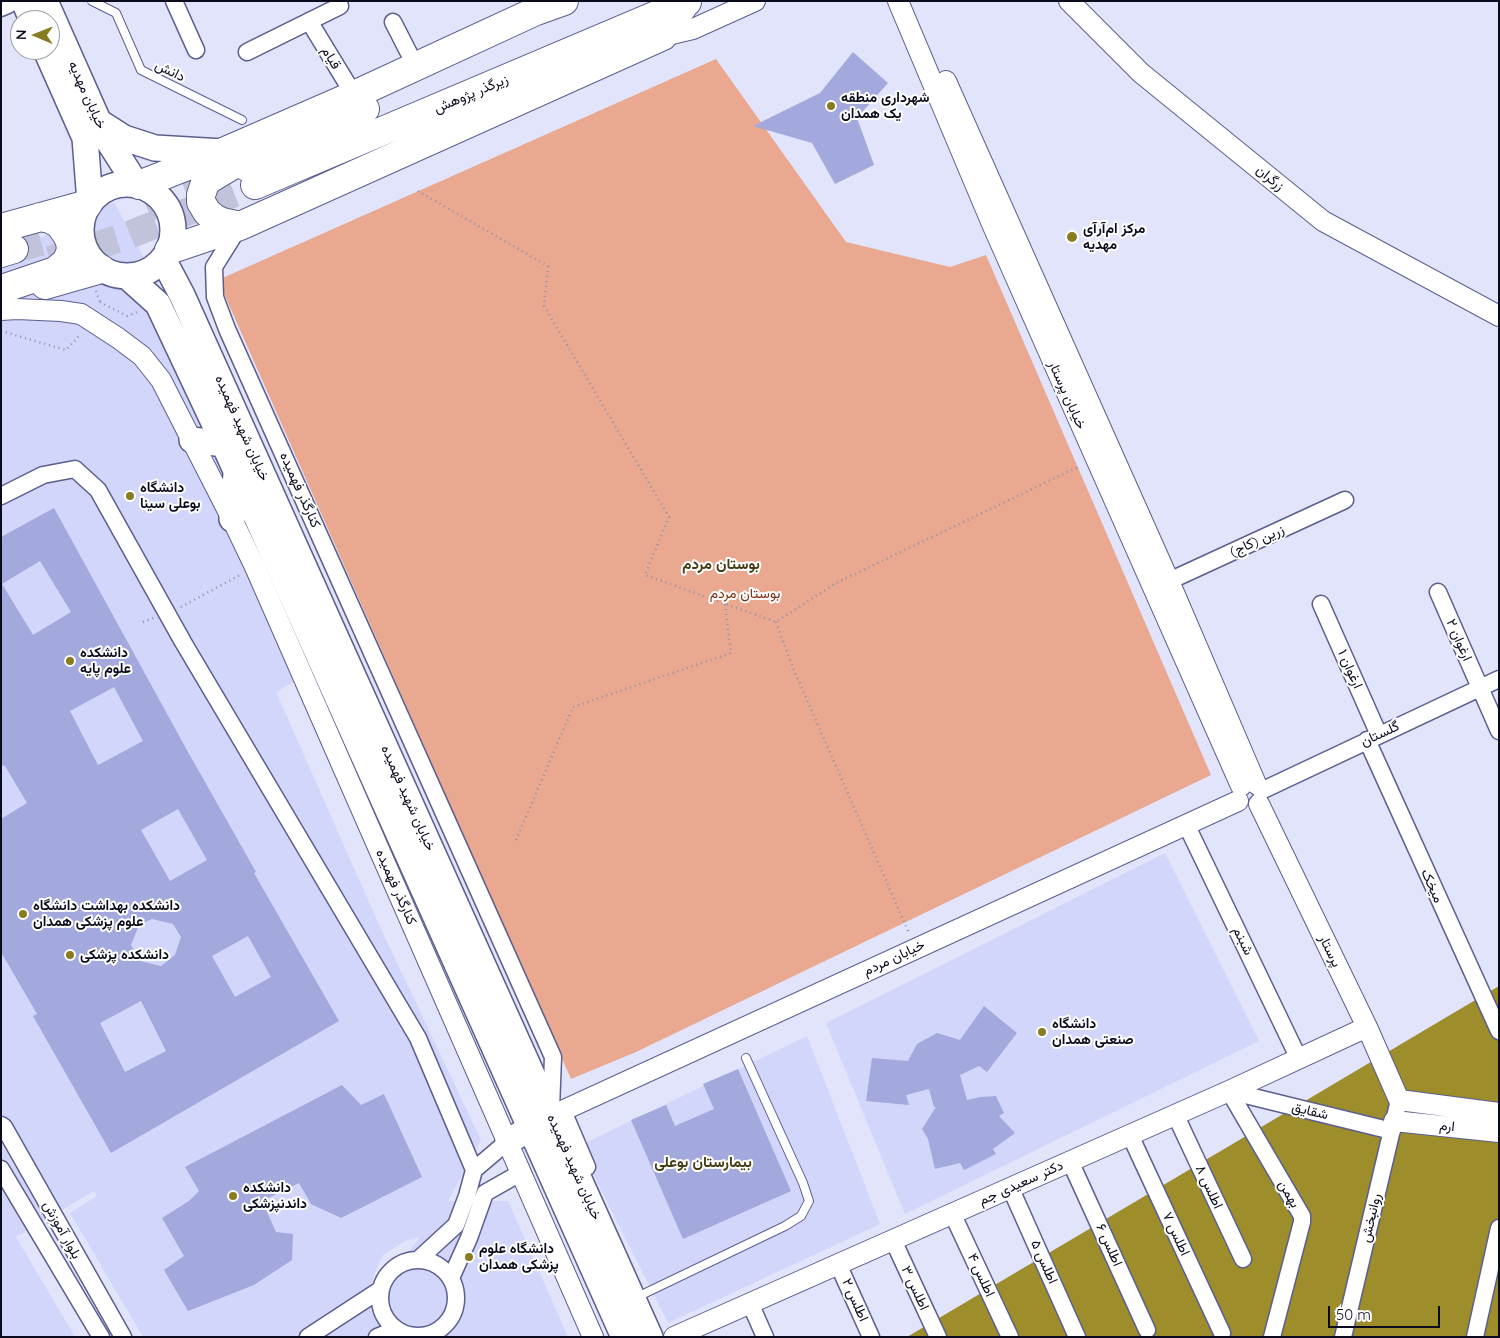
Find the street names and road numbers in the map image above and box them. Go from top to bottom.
street label: قیام [318,44,344,72]
street label: دانش [152,57,188,85]
street label: خیابان مهدیه [65,58,109,132]
street label: زیرگذر پژوهش [431,71,511,117]
street label: زرگران [1252,162,1288,194]
street label: خیابان پرستار [1044,358,1090,432]
street label: خیابان شهید فهمیده [211,373,273,483]
street label: کنارگذر فهمیده [276,450,324,530]
street label: زرین (کاج) [1227,521,1287,561]
street label: ارغوان ۲ [1442,616,1476,664]
street label: ارغوان ۱ [1334,647,1366,691]
street label: گلستان [1358,718,1402,750]
street label: خیابان شهید فهمیده [377,743,439,853]
street label: کنارگذر فهمیده [372,847,420,927]
street label: میخک [1417,866,1447,906]
street label: شبنم [1229,924,1257,958]
street label: پرستار [1315,932,1345,970]
street label: خیابان مردم [861,936,927,980]
street label: شقایق [1290,1098,1330,1124]
street label: خیابان شهید فهمیده [543,1112,605,1222]
street label: ارم [1439,1117,1455,1135]
street label: دکتر سعیدی جم [976,1157,1066,1209]
street label: اطلس ۸ [1192,1163,1226,1211]
street label: بهمن [1274,1177,1304,1211]
street label: روانبخش [1357,1192,1385,1244]
street label: بلوار آموزش [39,1198,85,1262]
street label: اطلس ۷ [1159,1210,1193,1258]
street label: اطلس ۶ [1092,1221,1126,1269]
street label: اطلس ۵ [1027,1237,1061,1287]
street label: اطلس ۴ [964,1251,998,1299]
street label: اطلس ۳ [897,1263,933,1313]
street label: اطلس ۲ [838,1276,872,1324]

